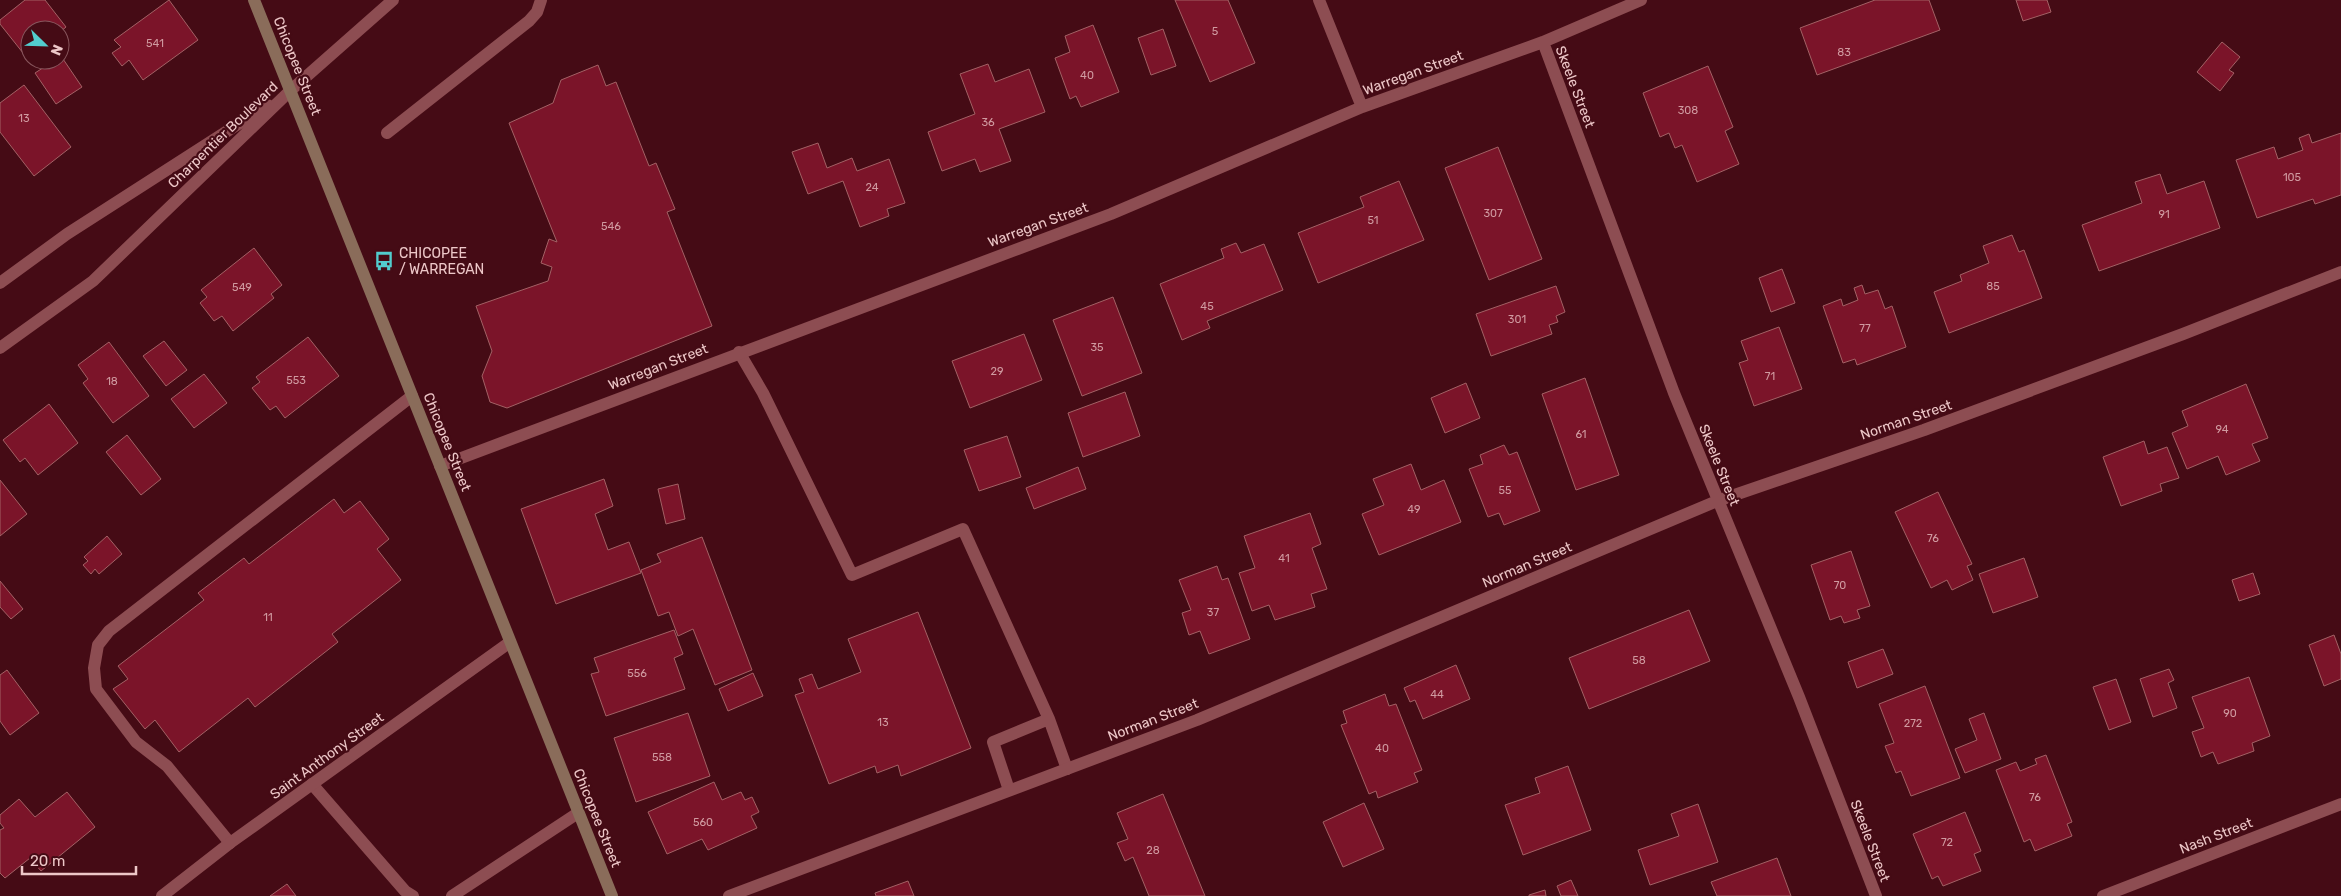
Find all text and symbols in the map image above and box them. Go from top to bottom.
street label: Chicopee Street [269,14,325,118]
north arrow [20,20,70,70]
house number: 5 [1212,25,1219,38]
house number: 541 [146,37,164,50]
text: N [47,42,66,58]
street label: Skeele Street [1552,44,1599,131]
house number: 83 [1837,46,1851,59]
street label: Warregan Street [1361,47,1466,99]
house number: 40 [1080,69,1094,82]
street label: Charpentier Boulevard [165,78,281,192]
house number: 308 [1678,104,1698,117]
house number: 13 [18,112,30,125]
house number: 36 [981,116,995,129]
house number: 105 [2283,171,2302,184]
house number: 24 [865,181,879,194]
street label: Warregan Street [986,199,1091,251]
house number: 307 [1483,207,1503,220]
house number: 91 [2158,208,2170,221]
house number: 51 [1367,214,1379,227]
house number: 546 [601,220,621,233]
place label: CHICOPEE / WARREGAN [399,245,484,278]
bus stop icon: CHICOPEE / WARREGAN [373,250,395,272]
house number: 85 [1986,280,2000,293]
house number: 549 [232,281,252,294]
house number: 45 [1200,300,1214,313]
house number: 301 [1508,313,1526,326]
house number: 77 [1859,322,1871,335]
street label: Warregan Street [606,340,711,394]
house number: 35 [1090,341,1104,354]
house number: 29 [991,365,1003,378]
house number: 71 [1765,370,1775,383]
house number: 553 [286,374,306,387]
house number: 18 [106,375,118,388]
street label: Chicopee Street [419,390,475,494]
street label: Norman Street [1858,396,1954,444]
street label: Skeele Street [1695,422,1743,509]
house number: 94 [2215,423,2229,436]
house number: 61 [1575,428,1587,441]
house number: 55 [1498,484,1512,497]
house number: 49 [1407,503,1421,516]
house number: 76 [1927,532,1939,545]
street label: Norman Street [1480,538,1575,592]
house number: 41 [1278,552,1290,565]
house number: 70 [1834,579,1846,592]
house number: 37 [1207,606,1219,619]
house number: 11 [263,611,273,624]
house number: 58 [1632,654,1646,667]
house number: 556 [627,667,647,680]
house number: 44 [1430,688,1444,701]
street label: Norman Street [1105,695,1201,745]
house number: 90 [2223,707,2237,720]
street label: Saint Anthony Street [267,709,387,803]
house number: 13 [877,716,889,729]
house number: 272 [1904,717,1922,730]
house number: 40 [1375,742,1389,755]
house number: 558 [652,751,672,764]
street label: Chicopee Street [569,766,625,870]
house number: 76 [2029,791,2041,804]
street label: Skeele Street [1847,798,1894,885]
street label: Nash Street [2177,814,2255,858]
house number: 560 [693,816,713,829]
house number: 72 [1941,836,1953,849]
scale bar [22,844,136,876]
house number: 28 [1146,844,1160,857]
text: 20 m [30,852,65,870]

